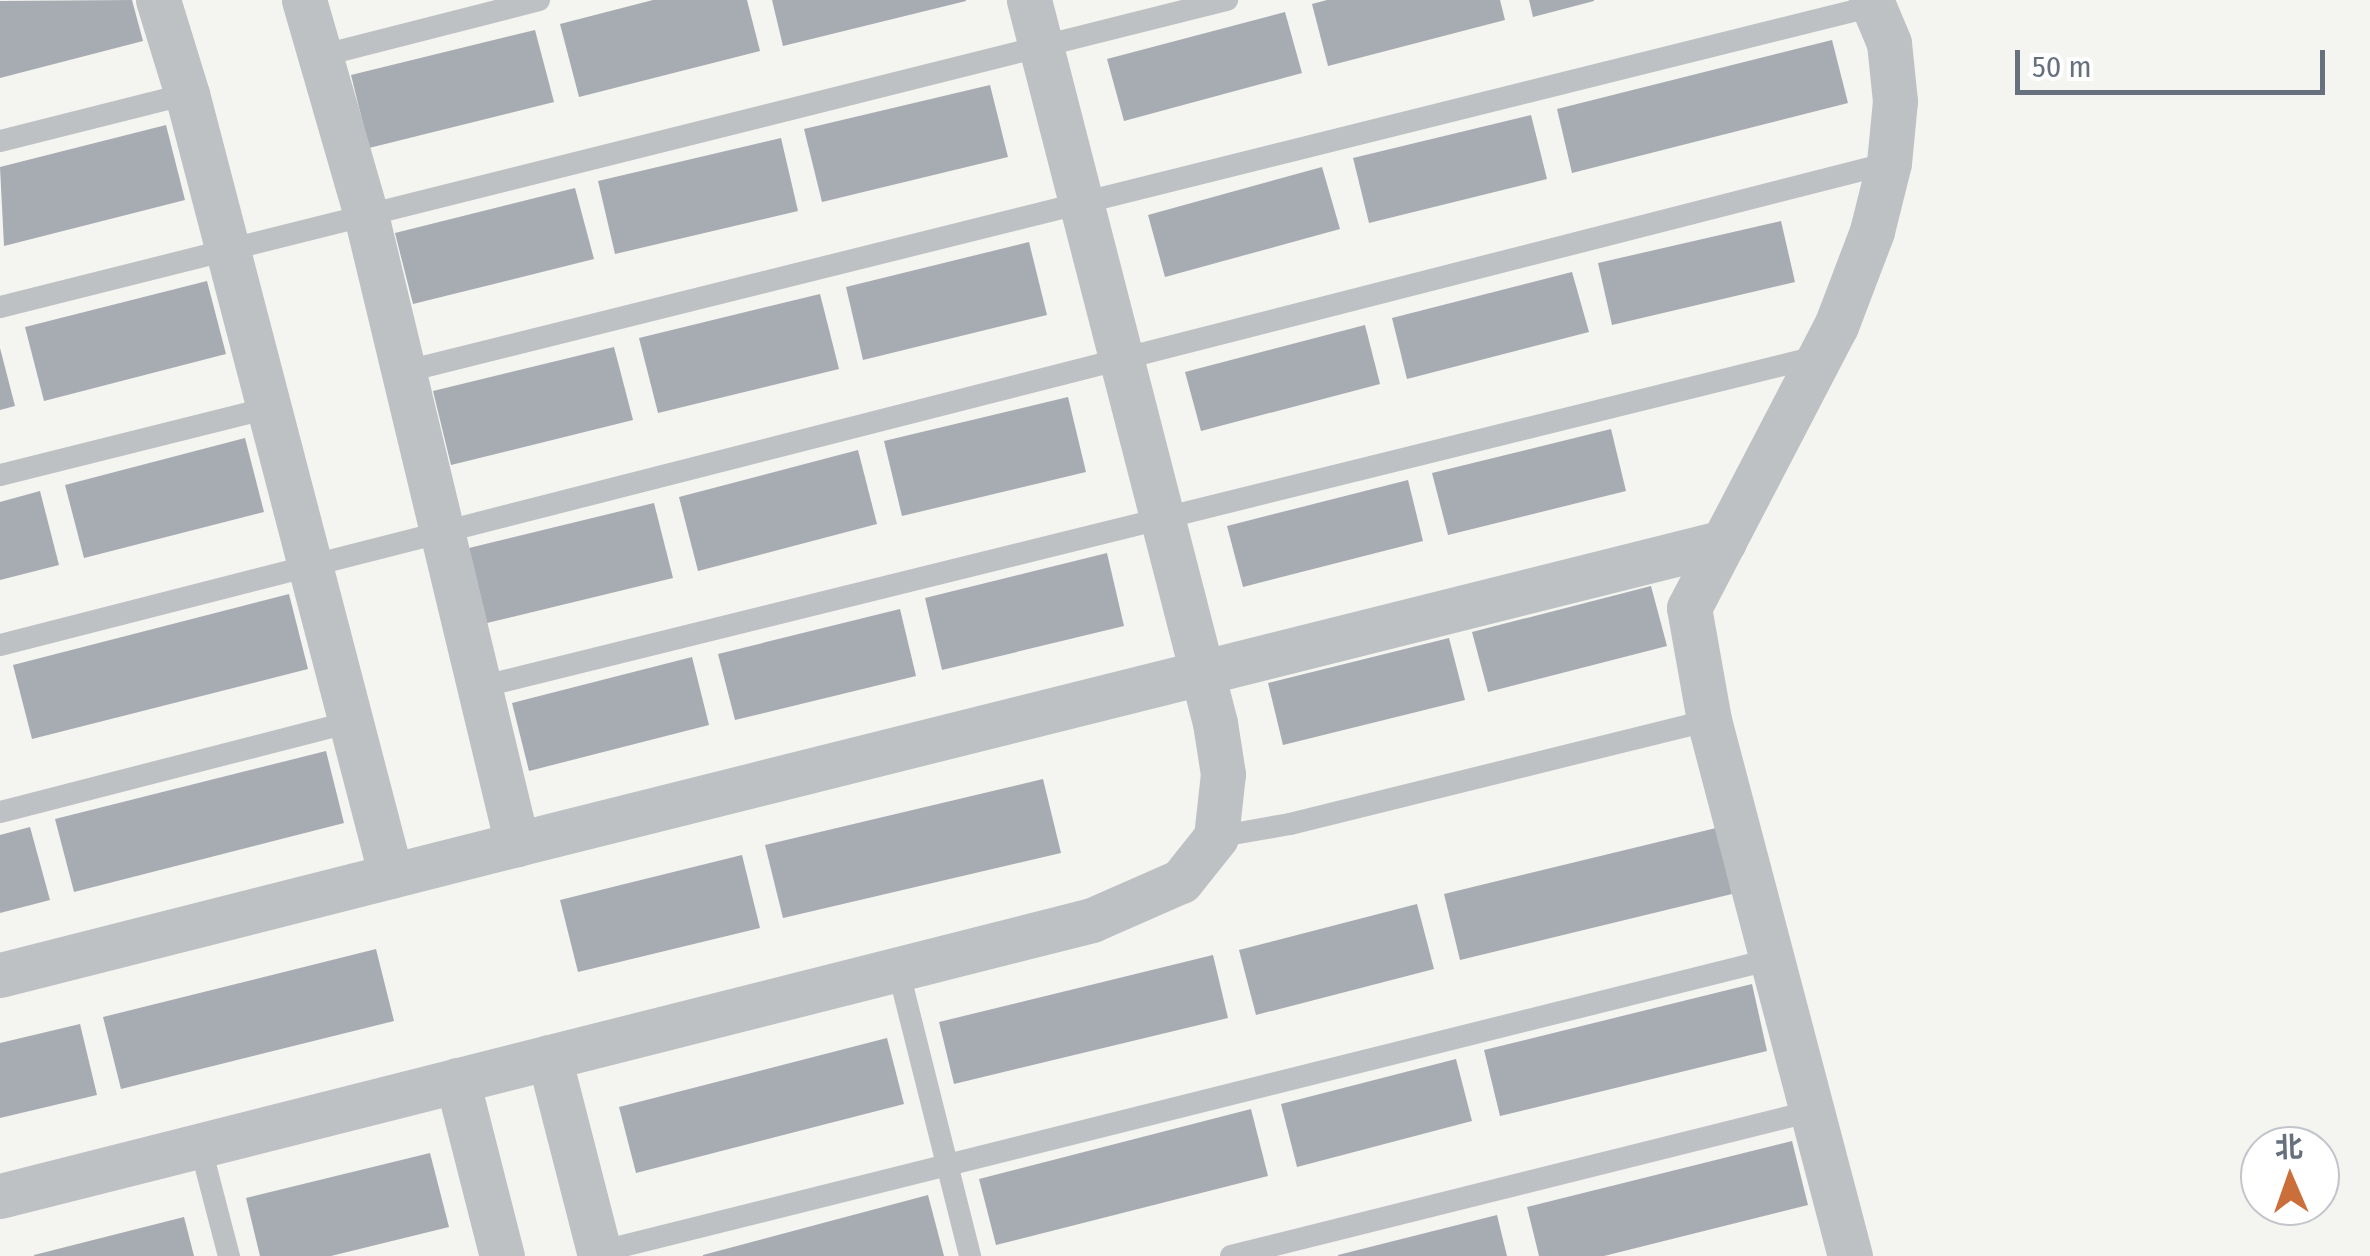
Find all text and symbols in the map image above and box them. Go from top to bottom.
scale bar [2020,30,2330,92]
text: 50 m [2032,49,2092,85]
north arrow [2240,1126,2340,1226]
text: 北 [2274,1131,2304,1164]

